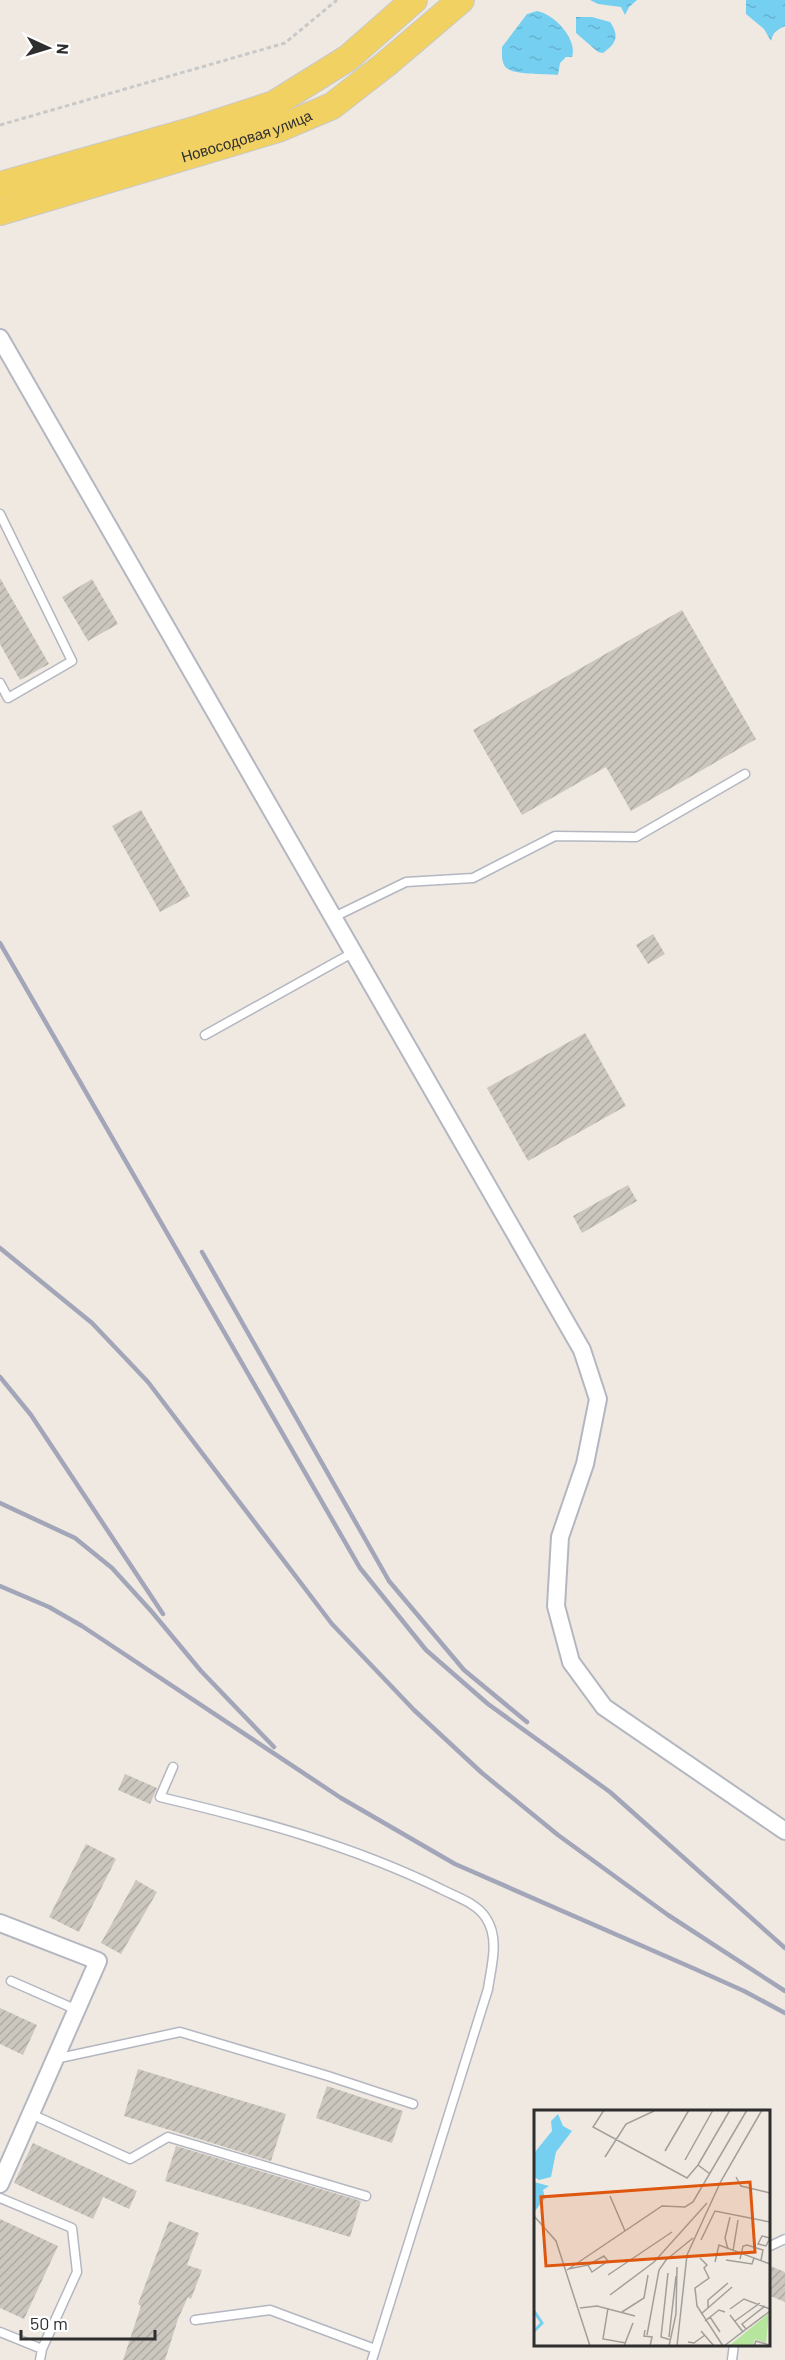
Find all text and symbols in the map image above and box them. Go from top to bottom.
north arrow [18,18,78,78]
text: N [54,43,73,55]
street label: Новосодовая улица [179,105,315,165]
inset map [534,2110,770,2345]
scale bar [21,2303,154,2341]
text: 50 m [30,2312,68,2334]

